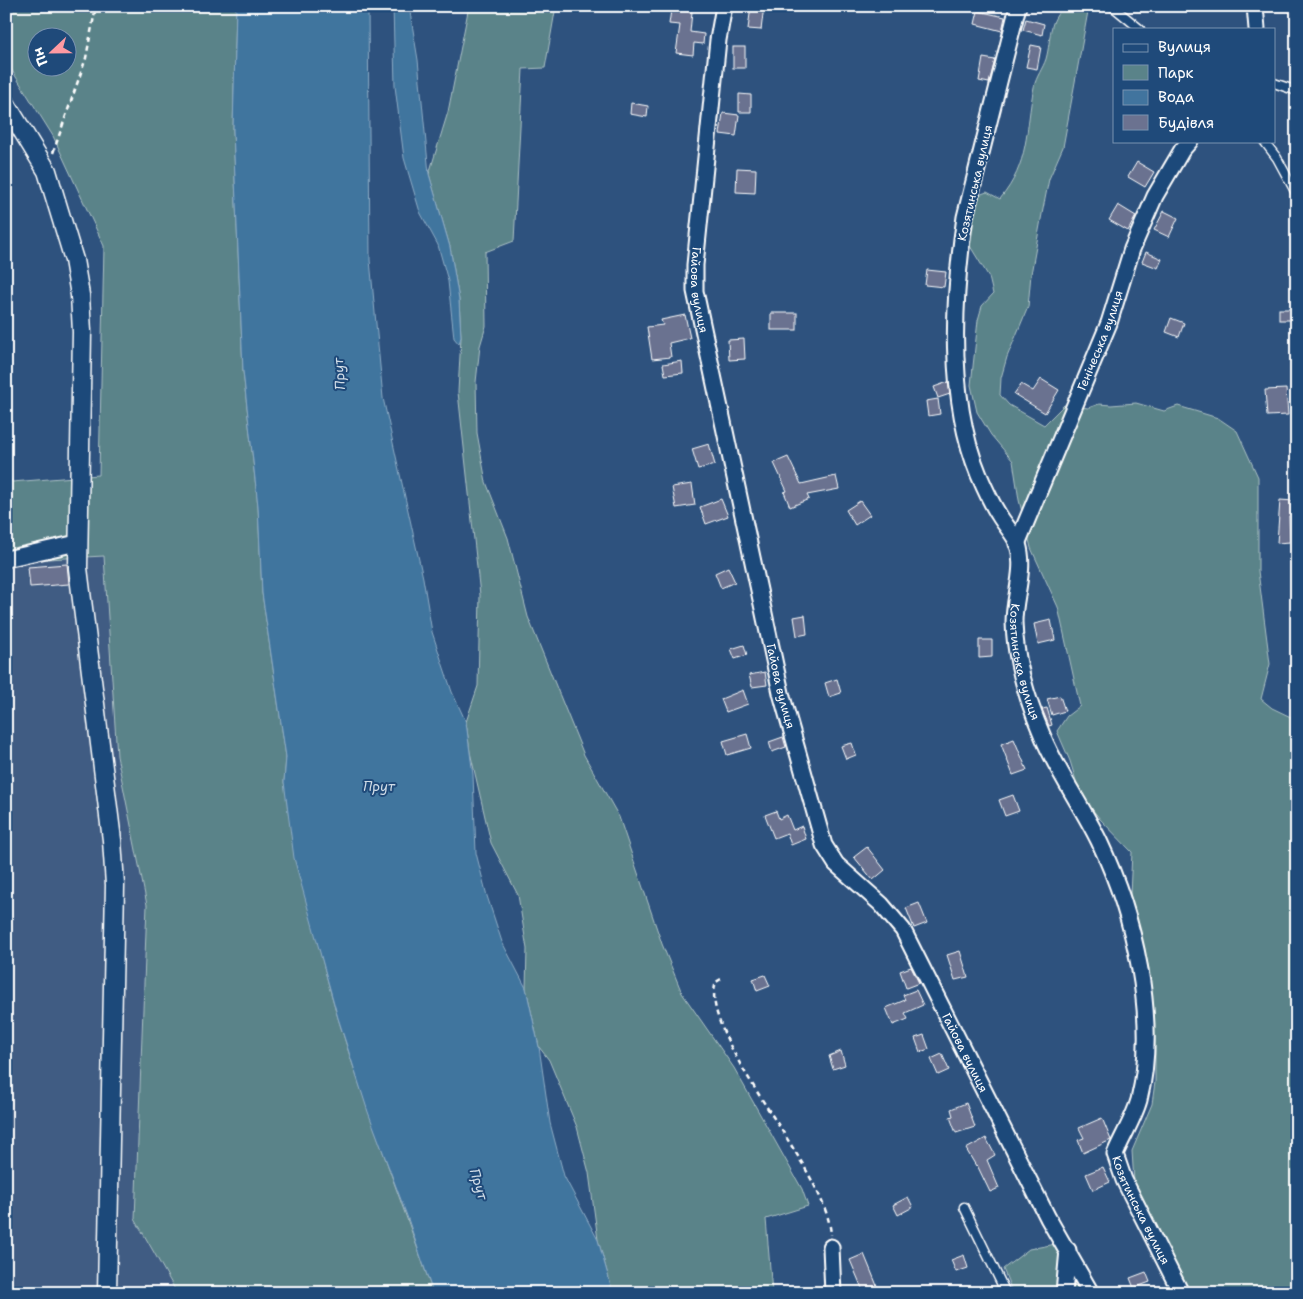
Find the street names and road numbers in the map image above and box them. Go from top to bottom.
street label: Козятинська вулиця [954,123,996,243]
street label: Гайова вулиця [687,246,712,334]
street label: Генічеська вулиця [1074,288,1127,393]
street label: Козятинська вулиця [1006,602,1043,722]
street label: Гайова вулиця [763,642,799,730]
street label: Гайова вулиця [938,1010,991,1095]
street label: Козятинська вулиця [1108,1153,1173,1267]

